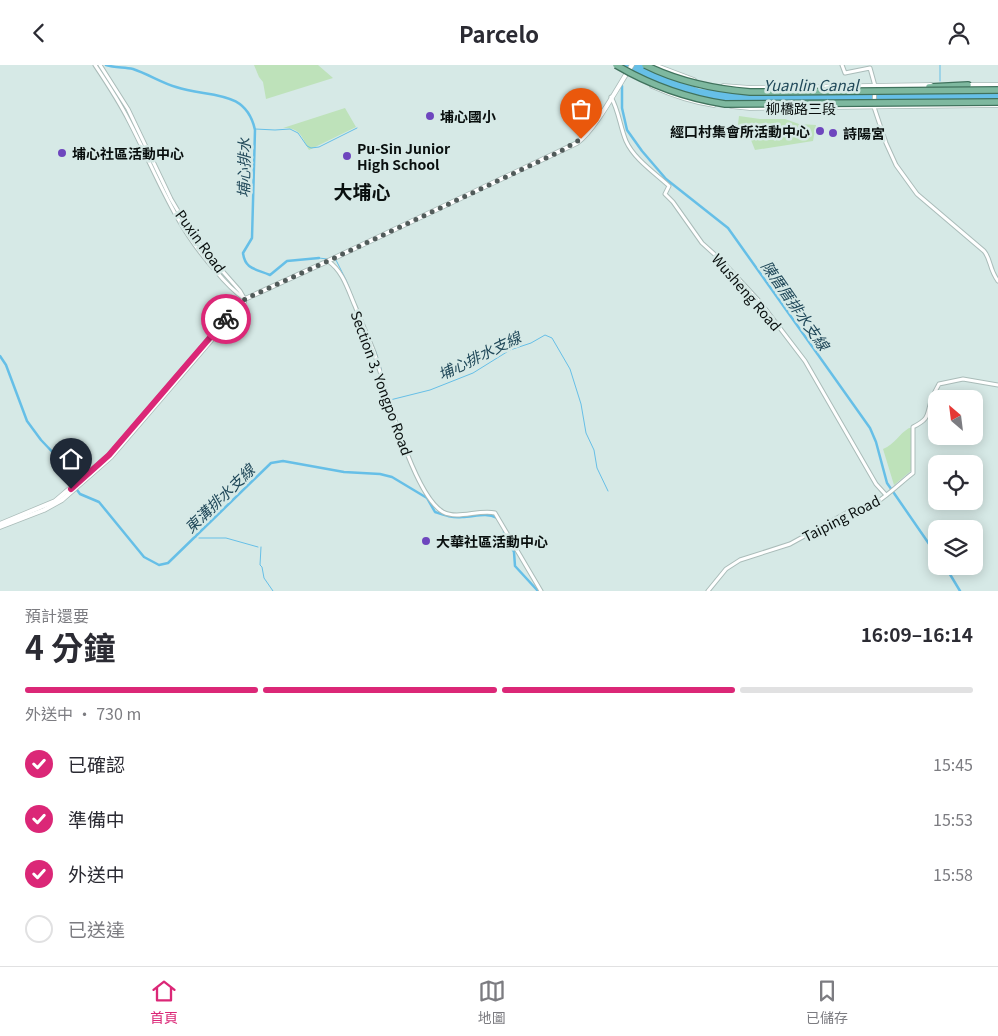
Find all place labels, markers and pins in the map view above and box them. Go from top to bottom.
pin [560,88,602,139]
place label: 埔心國小 [440,106,496,126]
marker: 埔心國小 [424,110,436,122]
place label: 經口村集會所活動中心 [670,121,810,141]
place label: 詩陽宮 [843,123,885,143]
marker: 經口村集會所活動中心 [814,125,826,137]
marker: 詩陽宮 [827,127,839,139]
place label: Pu-Sin Junior High School [357,138,451,174]
place label: 埔心社區活動中心 [72,143,184,163]
marker: 埔心社區活動中心 [56,147,68,159]
marker: Pu-Sin Junior High School [341,150,353,162]
pin [50,438,92,489]
place label: 大華社區活動中心 [436,531,548,551]
marker: 大華社區活動中心 [420,535,432,547]

